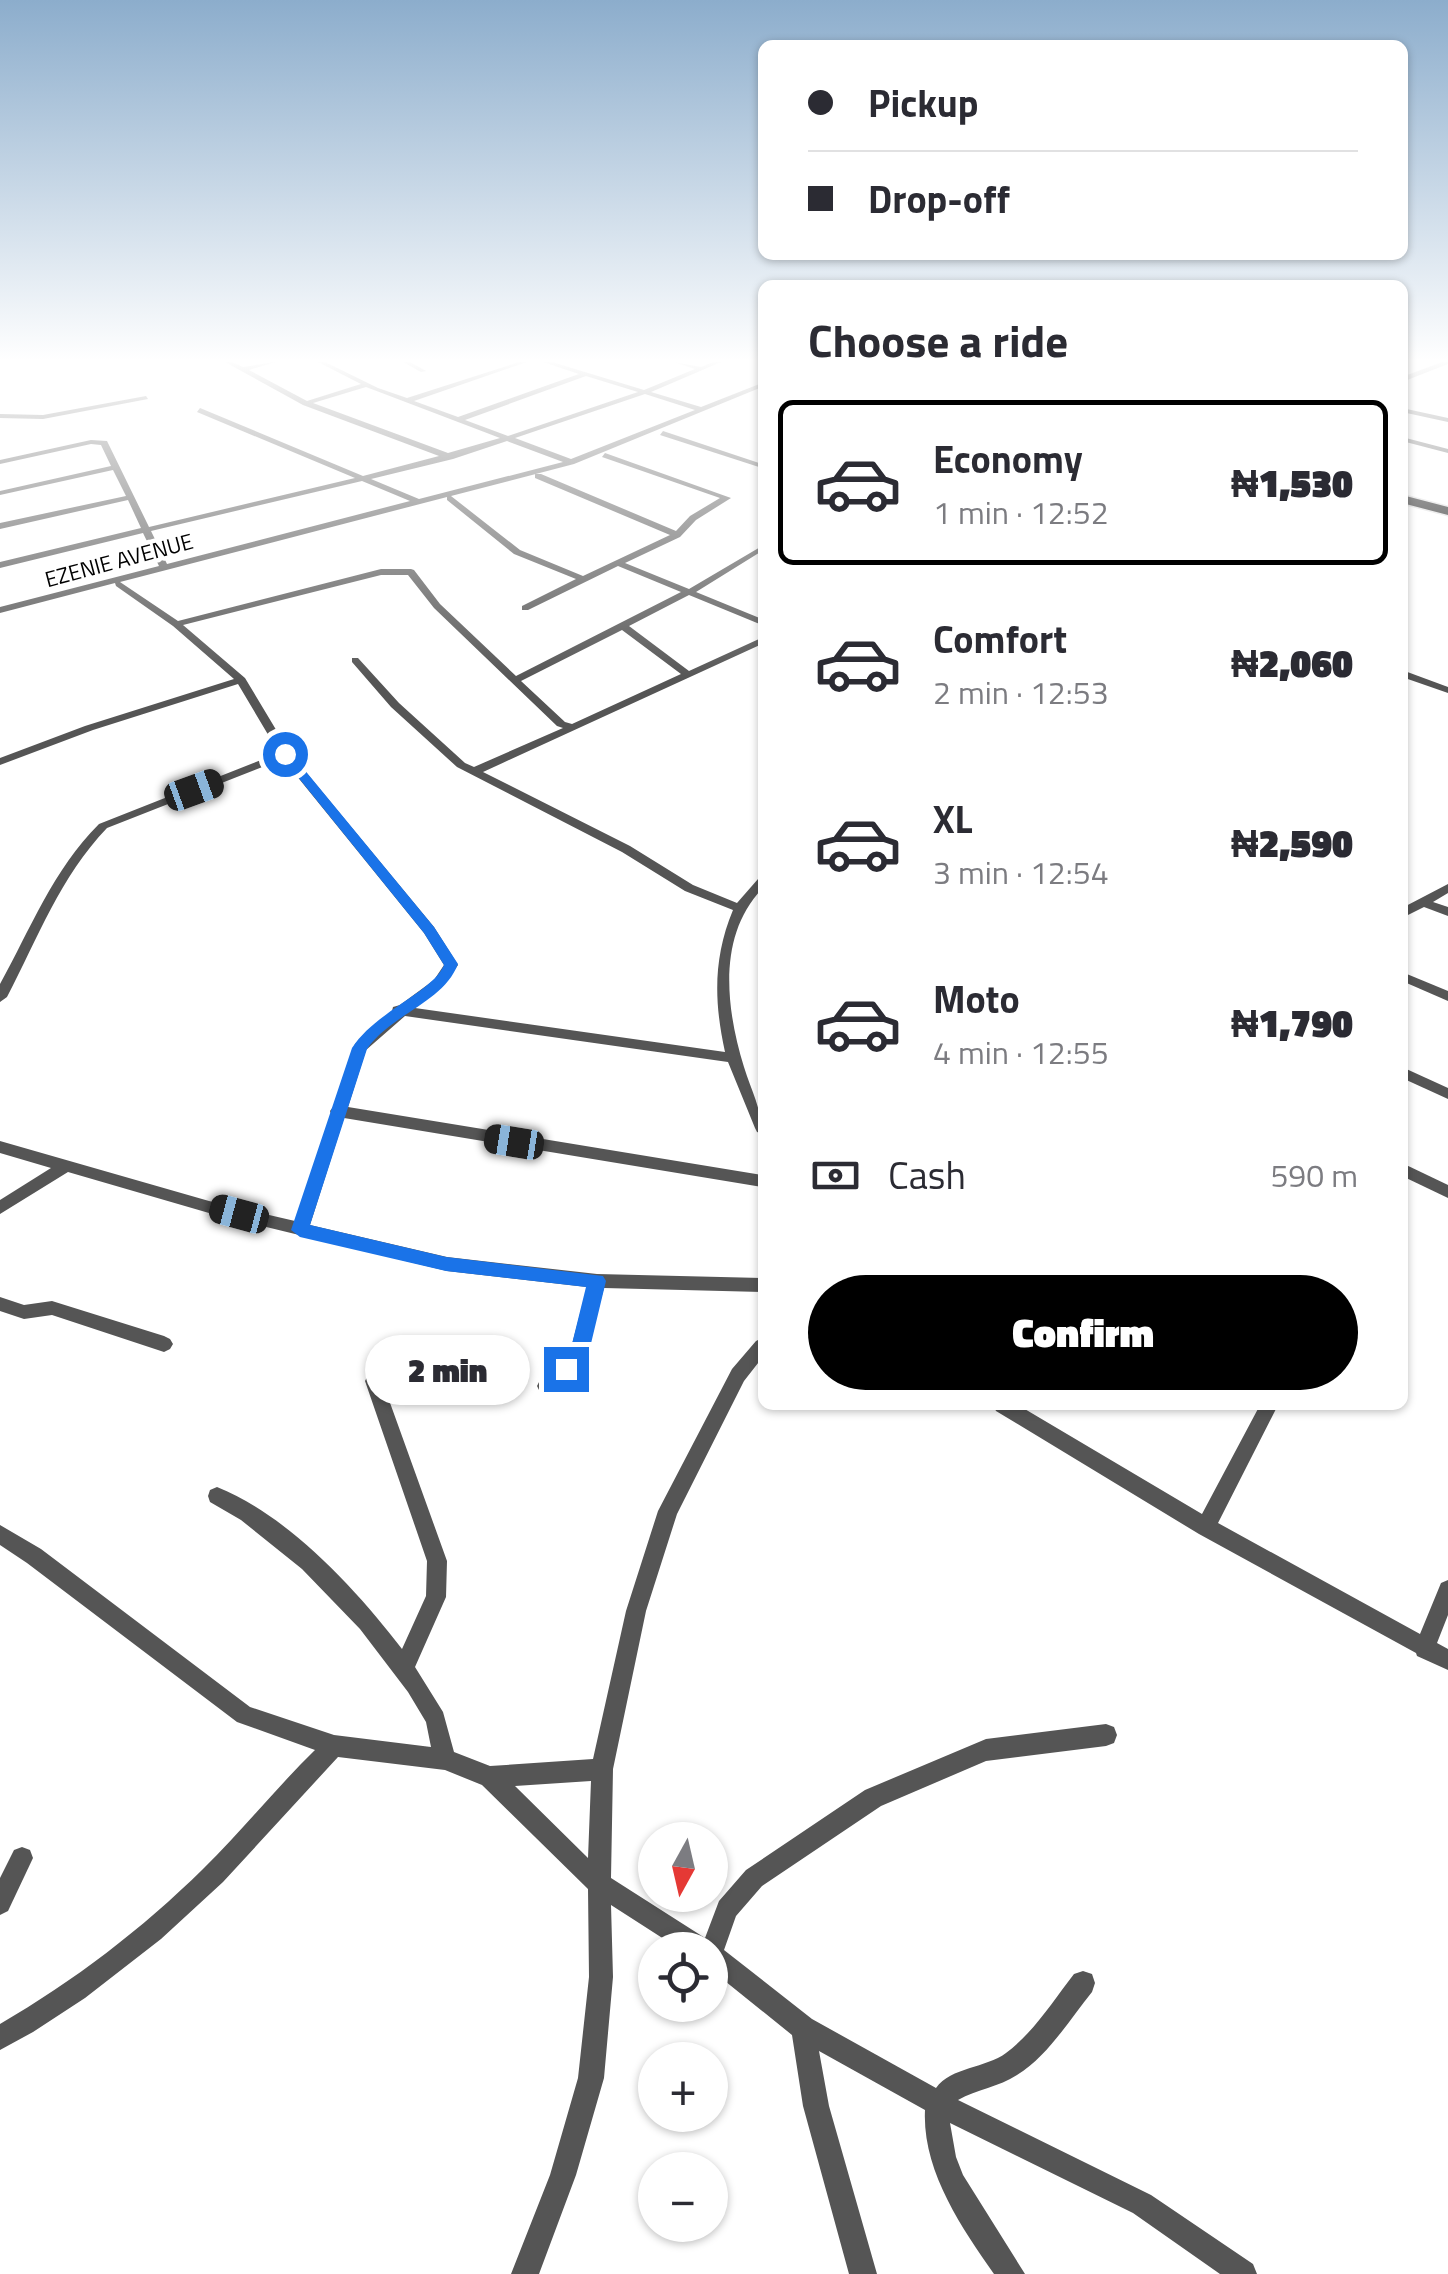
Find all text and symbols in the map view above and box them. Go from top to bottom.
text: Pickup [868,74,978,132]
text: Drop-off [868,170,1010,228]
text: Choose a ride [808,306,1068,374]
text: Economy [933,430,1083,488]
icon: car [813,438,903,528]
text: ₦1,530 [1231,454,1353,512]
text: 1 min · 12:52 [933,488,1109,536]
street label: EZENIE AVENUE [41,524,197,596]
text: Comfort [933,610,1067,668]
icon: car [813,618,903,708]
text: ₦2,060 [1231,634,1353,692]
text: 2 min · 12:53 [933,668,1109,716]
route start [263,732,308,777]
car [161,766,227,814]
text: XL [933,790,973,848]
icon: car [813,798,903,888]
text: ₦2,590 [1231,814,1353,872]
text: 3 min · 12:54 [933,848,1109,896]
text: Moto [933,970,1020,1028]
icon: car [813,978,903,1068]
text: ₦1,790 [1231,994,1353,1052]
text: 4 min · 12:55 [933,1028,1109,1076]
car [482,1122,546,1162]
text: Cash [888,1146,966,1204]
icon: cash [808,1148,863,1203]
text: 590 m [1270,1151,1358,1199]
car [206,1192,272,1236]
button: Confirm [808,1275,1358,1390]
callout: 2 min [366,1334,531,1404]
text: 2 min [408,1346,487,1394]
route end [544,1347,589,1392]
north arrow [638,1822,728,1912]
map controls [638,1822,728,2242]
button: locate [638,1932,728,2022]
button: + [638,2042,728,2132]
button: − [638,2152,728,2242]

